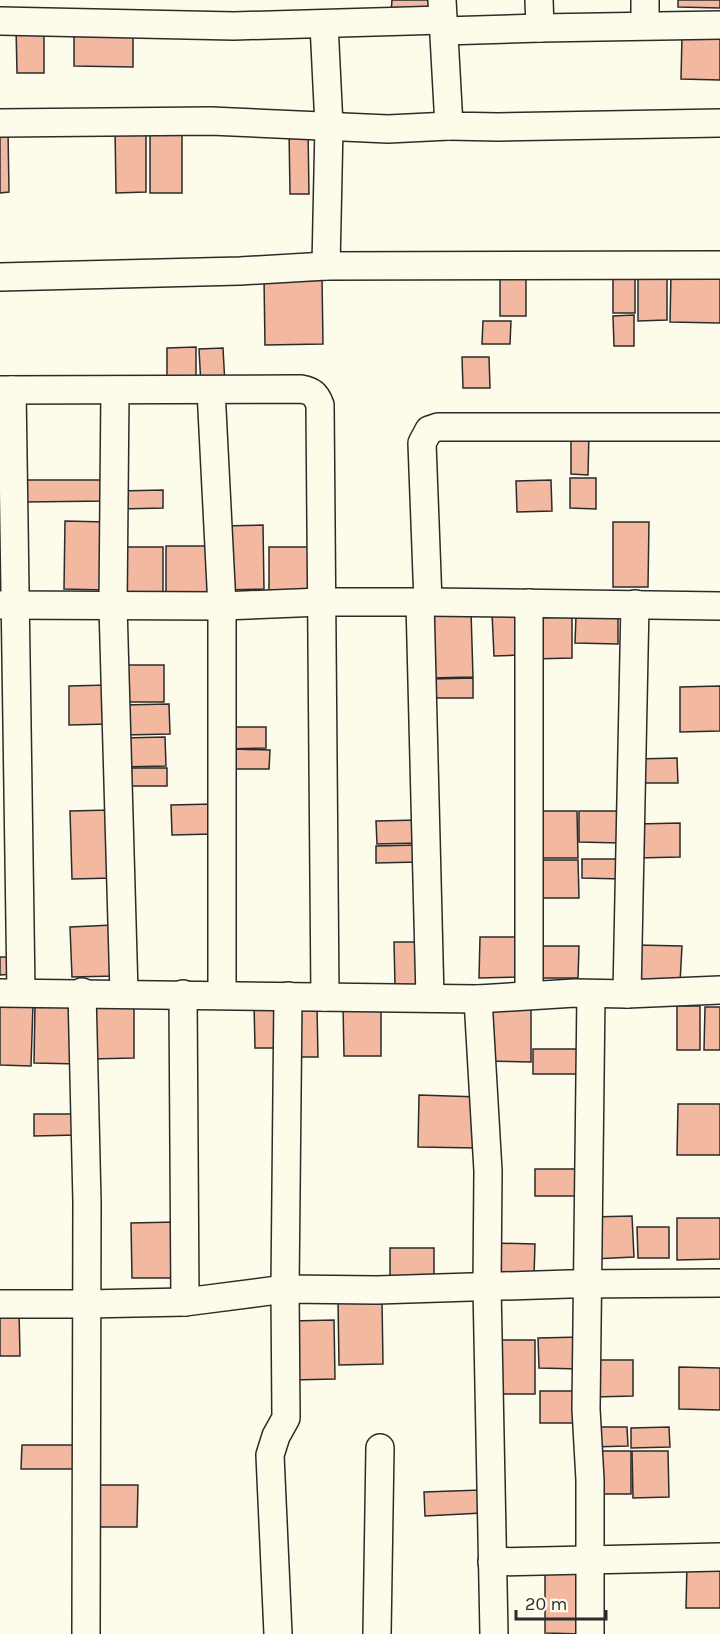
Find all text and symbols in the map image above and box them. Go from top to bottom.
scale bar [516,1583,606,1621]
text: 20 m [525,1593,567,1615]

